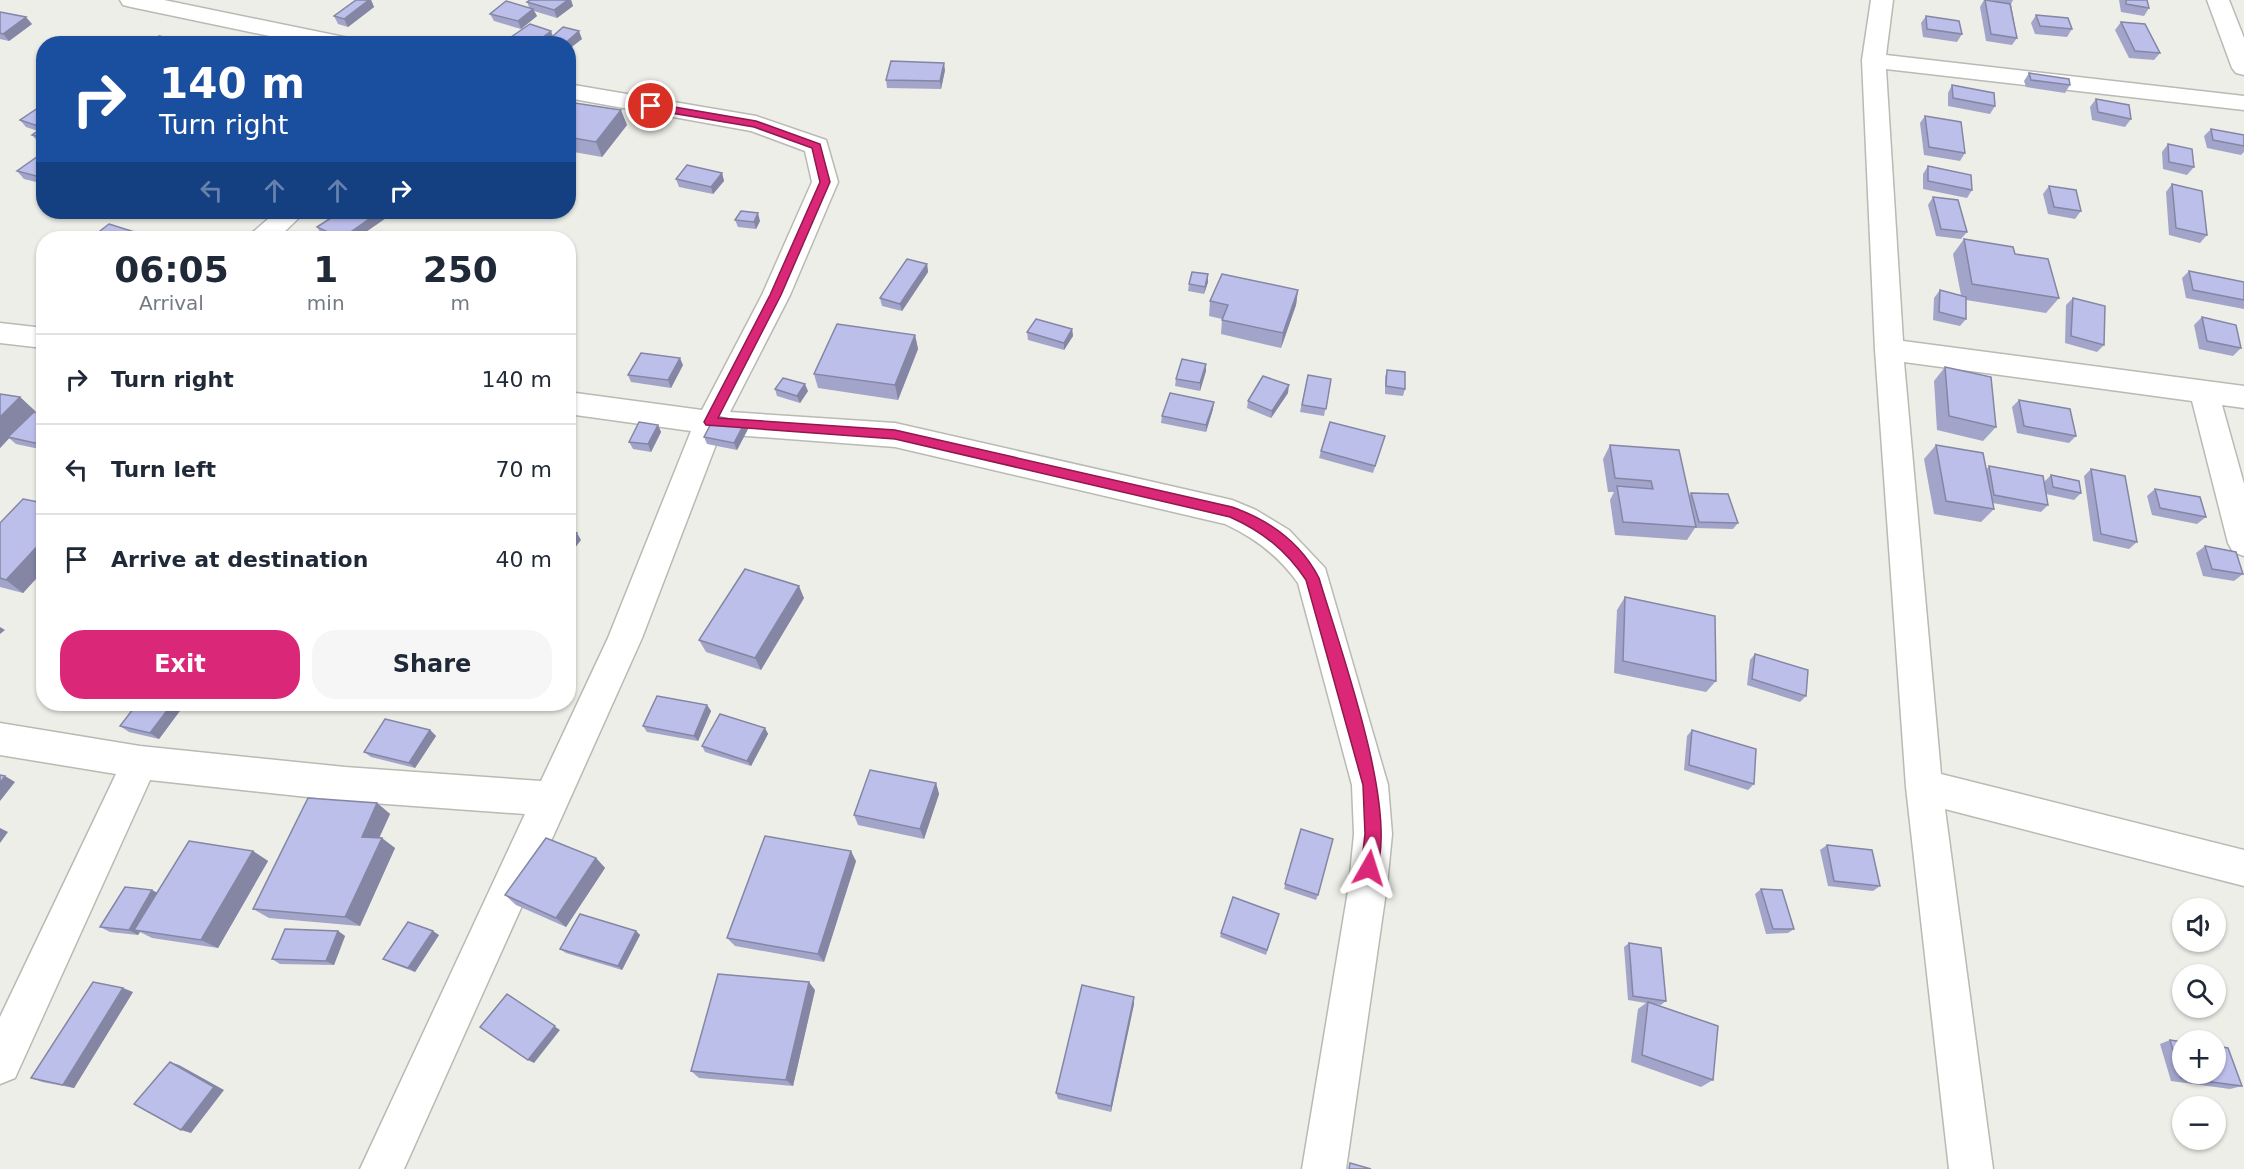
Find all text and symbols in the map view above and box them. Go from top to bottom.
text: 140 m [159,59,305,108]
icon: right [60,60,138,138]
pin [625,80,676,131]
icon: arrive [634,89,667,122]
text: Turn right [159,109,288,140]
icon: left [195,174,228,207]
icon: ahead [258,174,291,207]
icon: ahead [321,174,354,207]
icon: right [384,174,417,207]
text: 06:05 [114,249,229,290]
text: 1 [313,249,338,290]
text: 250 [423,249,498,290]
text: Arrival [139,291,204,315]
text: min [307,291,345,315]
text: m [451,291,470,315]
icon: right [60,363,93,396]
text: Turn right [111,367,234,392]
text: 140 m [482,367,552,392]
icon: left [60,453,93,486]
text: Turn left [111,457,216,482]
text: 70 m [496,457,552,482]
icon: arrive [60,543,93,576]
text: Arrive at destination [111,547,368,572]
text: 40 m [496,547,552,572]
button: Exit [60,630,300,699]
button: Share [312,630,552,699]
position arrow [1337,836,1401,900]
map controls [2172,898,2226,1150]
button: sound [2172,898,2226,952]
button: search [2172,964,2226,1018]
button: + [2172,1030,2226,1084]
button: − [2172,1096,2226,1150]

